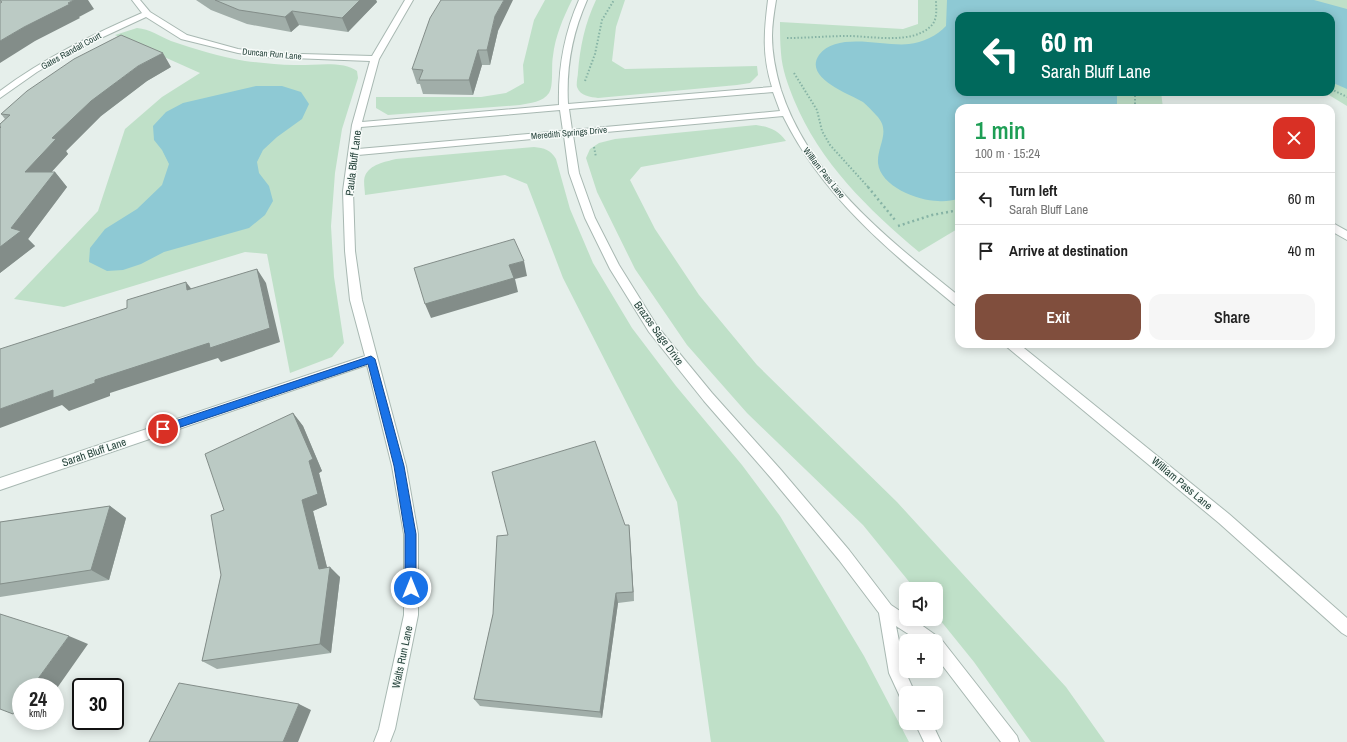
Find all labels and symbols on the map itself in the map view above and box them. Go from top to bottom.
street label: Gates Randall Court [39,30,103,72]
street label: Duncan Run Lane [242,45,302,63]
street label: Meredith Springs Drive [530,124,608,142]
street label: Paula Bluff Lane [342,129,364,197]
street label: William Pass Lane [800,145,848,201]
street label: Brazos Sage Drive [631,298,687,368]
pin [146,412,180,446]
street label: Sarah Bluff Lane [60,434,128,470]
street label: William Pass Lane [1149,453,1215,513]
position arrow [390,567,432,609]
street label: Walts Run Lane [389,624,415,690]
speed limit sign: 30 [72,678,124,730]

